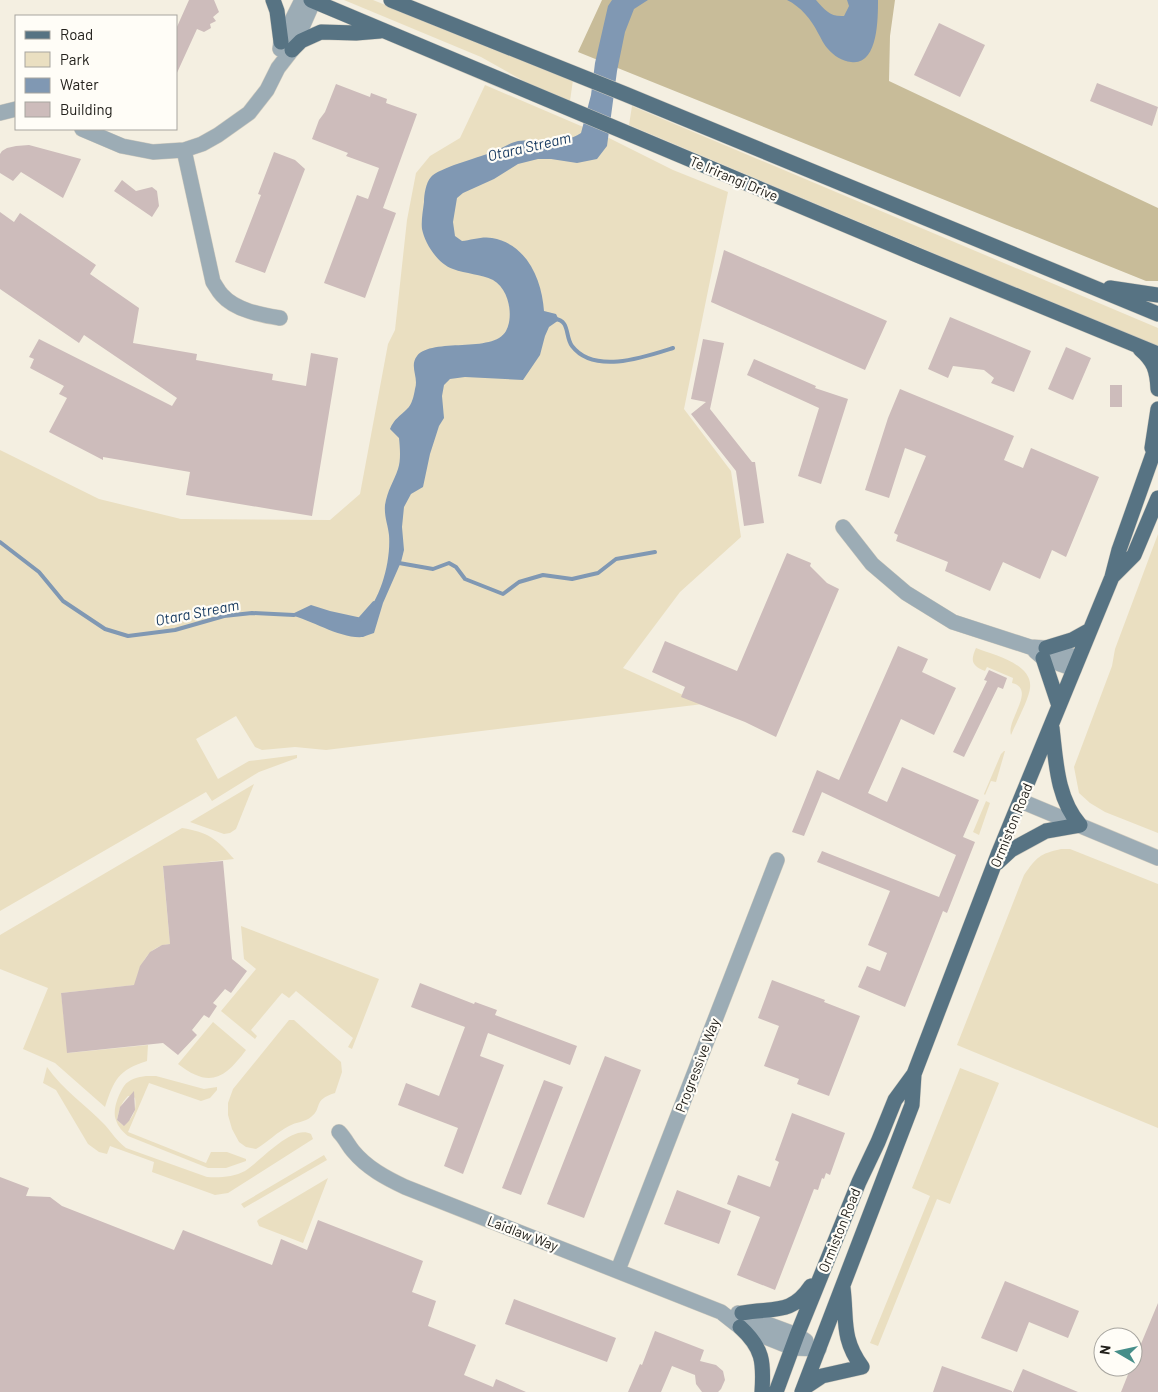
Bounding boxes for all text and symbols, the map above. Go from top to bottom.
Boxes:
legend [15,15,178,130]
text: Road [60,25,93,43]
text: Park [60,50,90,68]
text: Water [60,75,99,93]
text: Building [60,100,113,118]
water label: Otara Stream [486,128,572,164]
street label: Te Irirangi Drive [687,152,781,204]
water label: Otara Stream [154,595,240,629]
street label: Ormiston Road [986,780,1036,870]
street label: Progressive Way [671,1015,723,1114]
street label: Ormiston Road [814,1185,864,1275]
street label: Laidlaw Way [485,1212,561,1255]
north arrow [1093,1327,1143,1377]
text: N [1096,1344,1114,1356]

